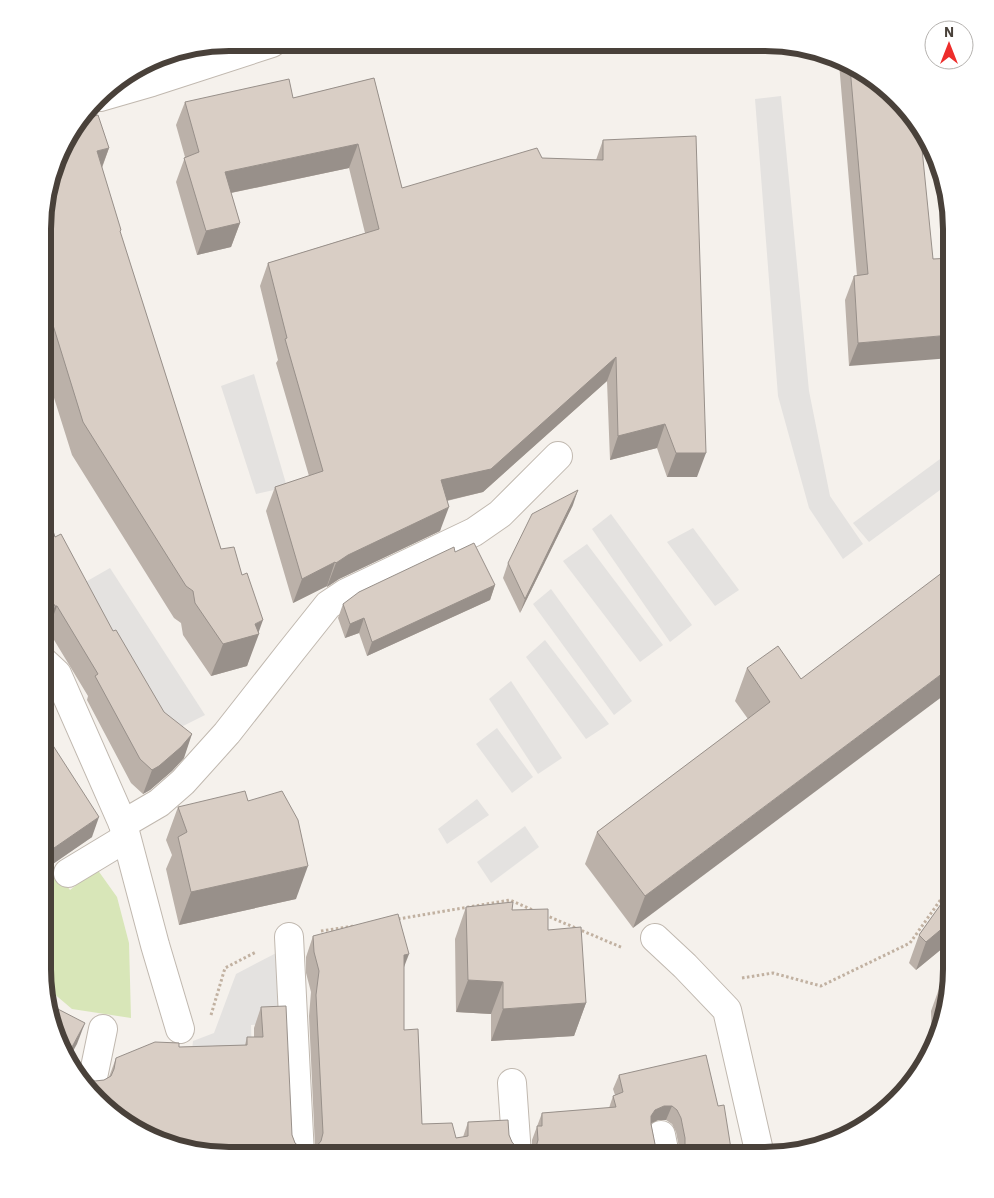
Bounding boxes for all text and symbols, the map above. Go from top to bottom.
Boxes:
north arrow [924,20,974,70]
text: N [944,23,954,41]

